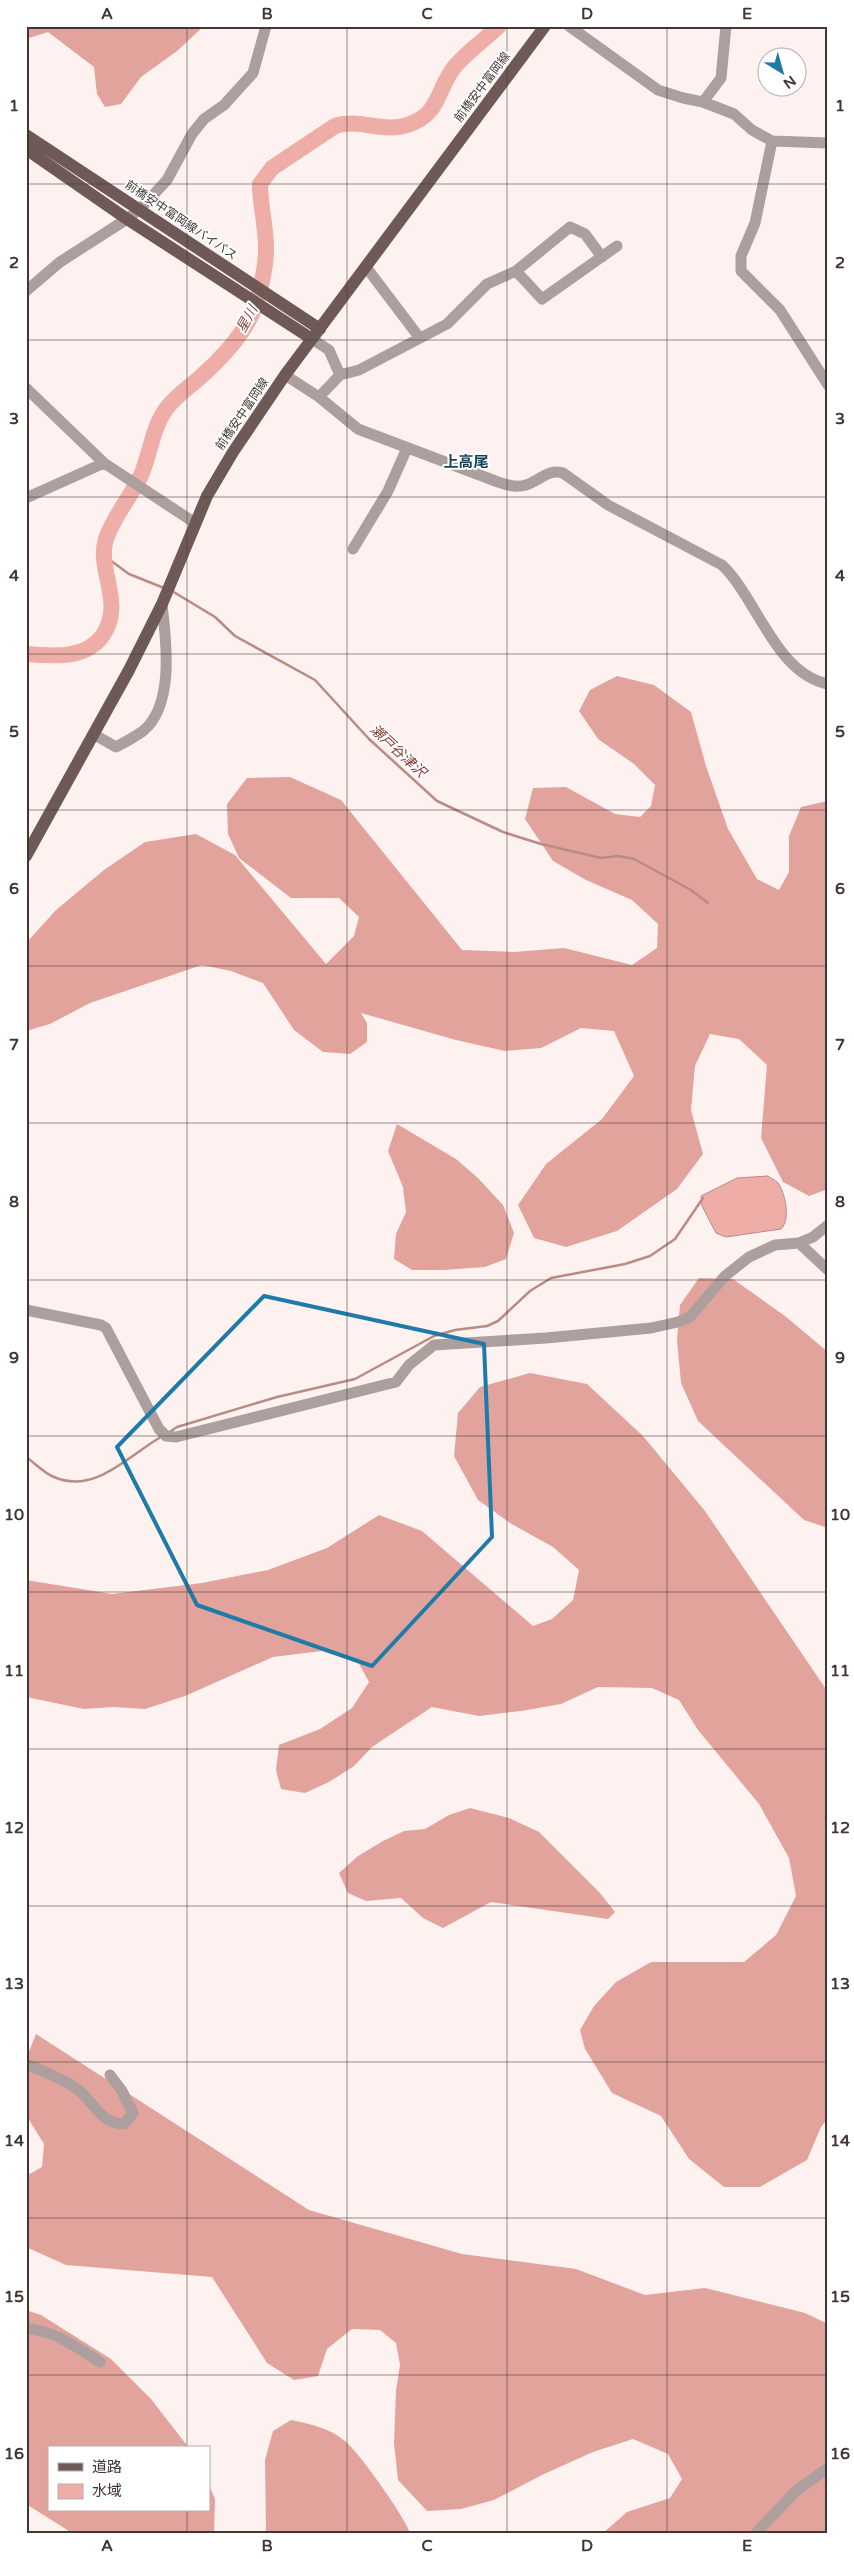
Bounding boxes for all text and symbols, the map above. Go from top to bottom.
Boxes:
text: A [101,4,113,24]
text: B [261,4,273,24]
text: C [421,4,433,24]
text: D [581,4,593,24]
text: E [742,4,752,24]
north arrow [756,48,806,98]
street label: 前橋安中富岡線 [451,49,513,125]
text: N [780,72,799,92]
text: 1 [9,96,19,116]
text: 1 [835,96,845,116]
street label: 前橋安中富岡線バイパス [122,177,240,263]
text: 2 [9,253,19,273]
text: 2 [835,253,845,273]
water label: 星川 [233,301,262,335]
street label: 前橋安中富岡線 [213,375,271,453]
text: 3 [9,409,19,429]
text: 3 [835,409,845,429]
district label: 上高尾 [443,453,489,471]
text: 4 [9,566,19,586]
text: 4 [835,566,845,586]
water label: 瀬戸谷津沢 [367,721,431,782]
text: 5 [9,722,19,742]
text: 5 [835,722,845,742]
text: 6 [9,879,19,899]
text: 6 [835,879,845,899]
text: 7 [9,1035,19,1055]
text: 7 [835,1035,845,1055]
text: 8 [9,1192,19,1212]
text: 8 [835,1192,845,1212]
text: 9 [9,1348,19,1368]
text: 9 [835,1348,845,1368]
text: 10 [4,1505,24,1525]
text: 10 [830,1505,850,1525]
text: 11 [4,1661,24,1681]
text: 11 [830,1661,850,1681]
text: 12 [4,1818,24,1838]
text: 12 [830,1818,850,1838]
text: 13 [4,1974,24,1994]
text: 13 [830,1974,850,1994]
text: 14 [4,2131,24,2151]
text: 14 [830,2131,850,2151]
text: 15 [4,2287,24,2307]
text: 15 [830,2287,850,2307]
text: 16 [4,2444,24,2464]
text: 16 [830,2444,850,2464]
legend [48,2446,210,2512]
text: 道路 [92,2458,122,2476]
text: 水域 [92,2482,122,2500]
text: A [101,2536,113,2556]
text: B [261,2536,273,2556]
text: C [421,2536,433,2556]
text: D [581,2536,593,2556]
text: E [742,2536,752,2556]

